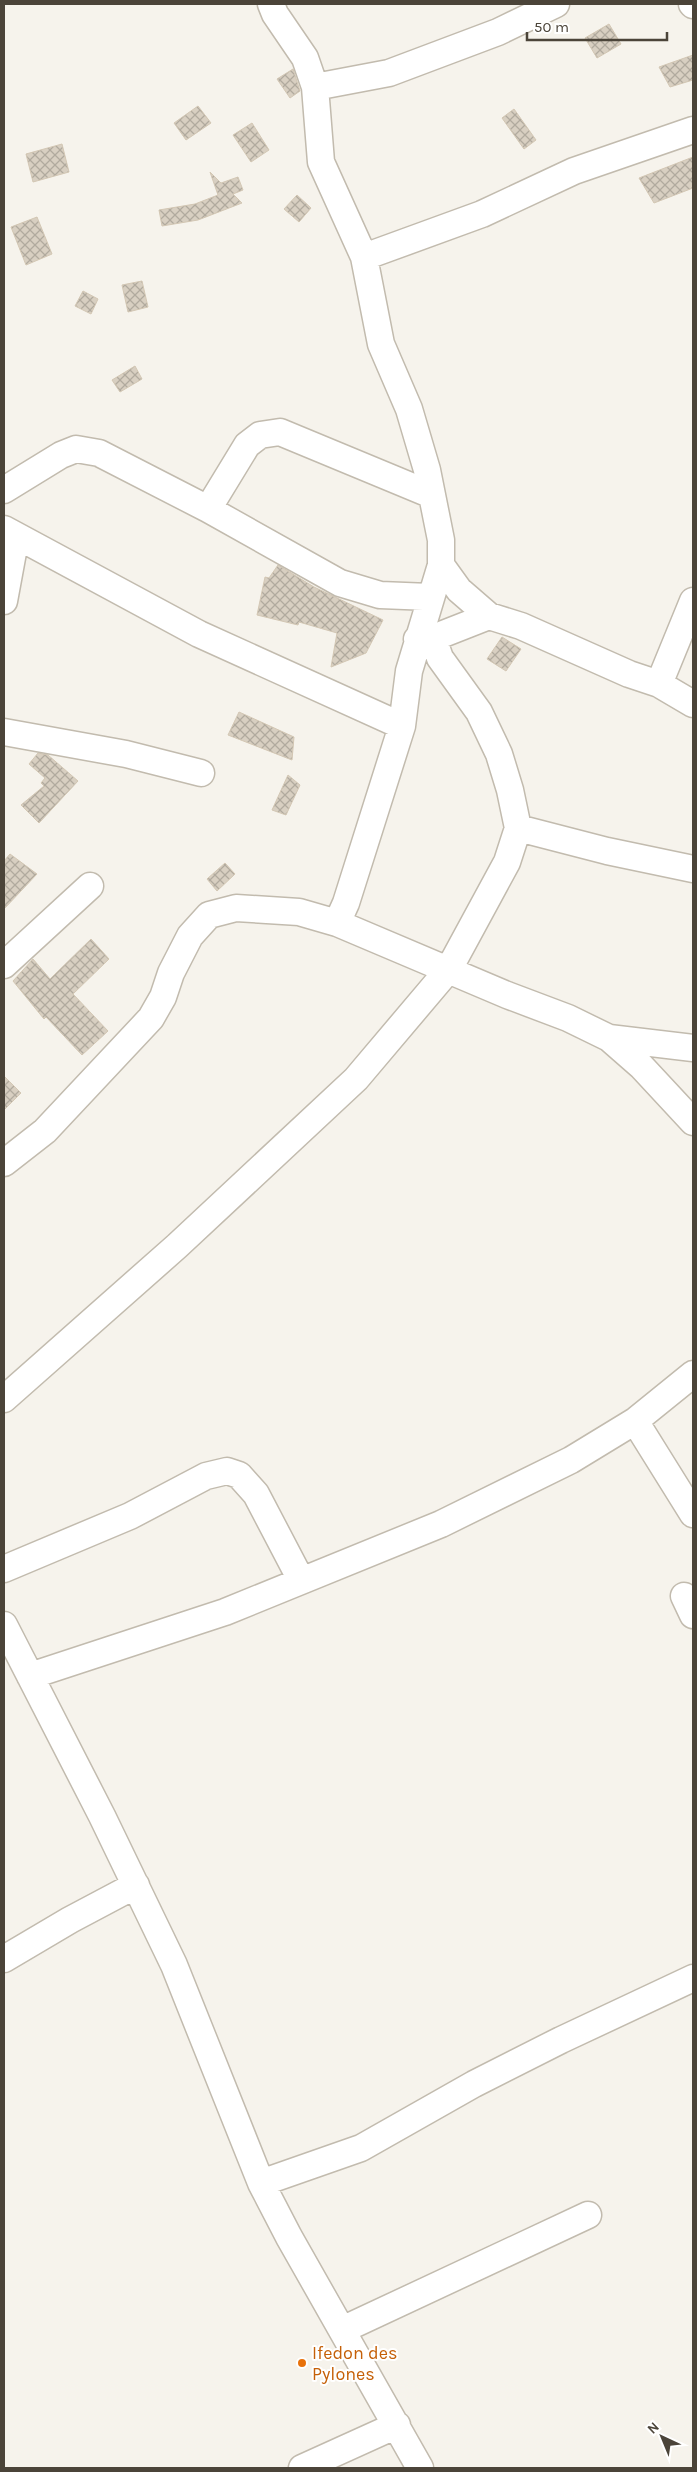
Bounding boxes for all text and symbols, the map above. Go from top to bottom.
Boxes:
scale bar [527,10,667,42]
text: 50 m [534,18,569,36]
place label: Ifedon des Pylones [312,2342,397,2385]
marker: Ifedon des Pylones [296,2357,308,2369]
north arrow [637,2412,687,2462]
text: N [644,2418,663,2438]

